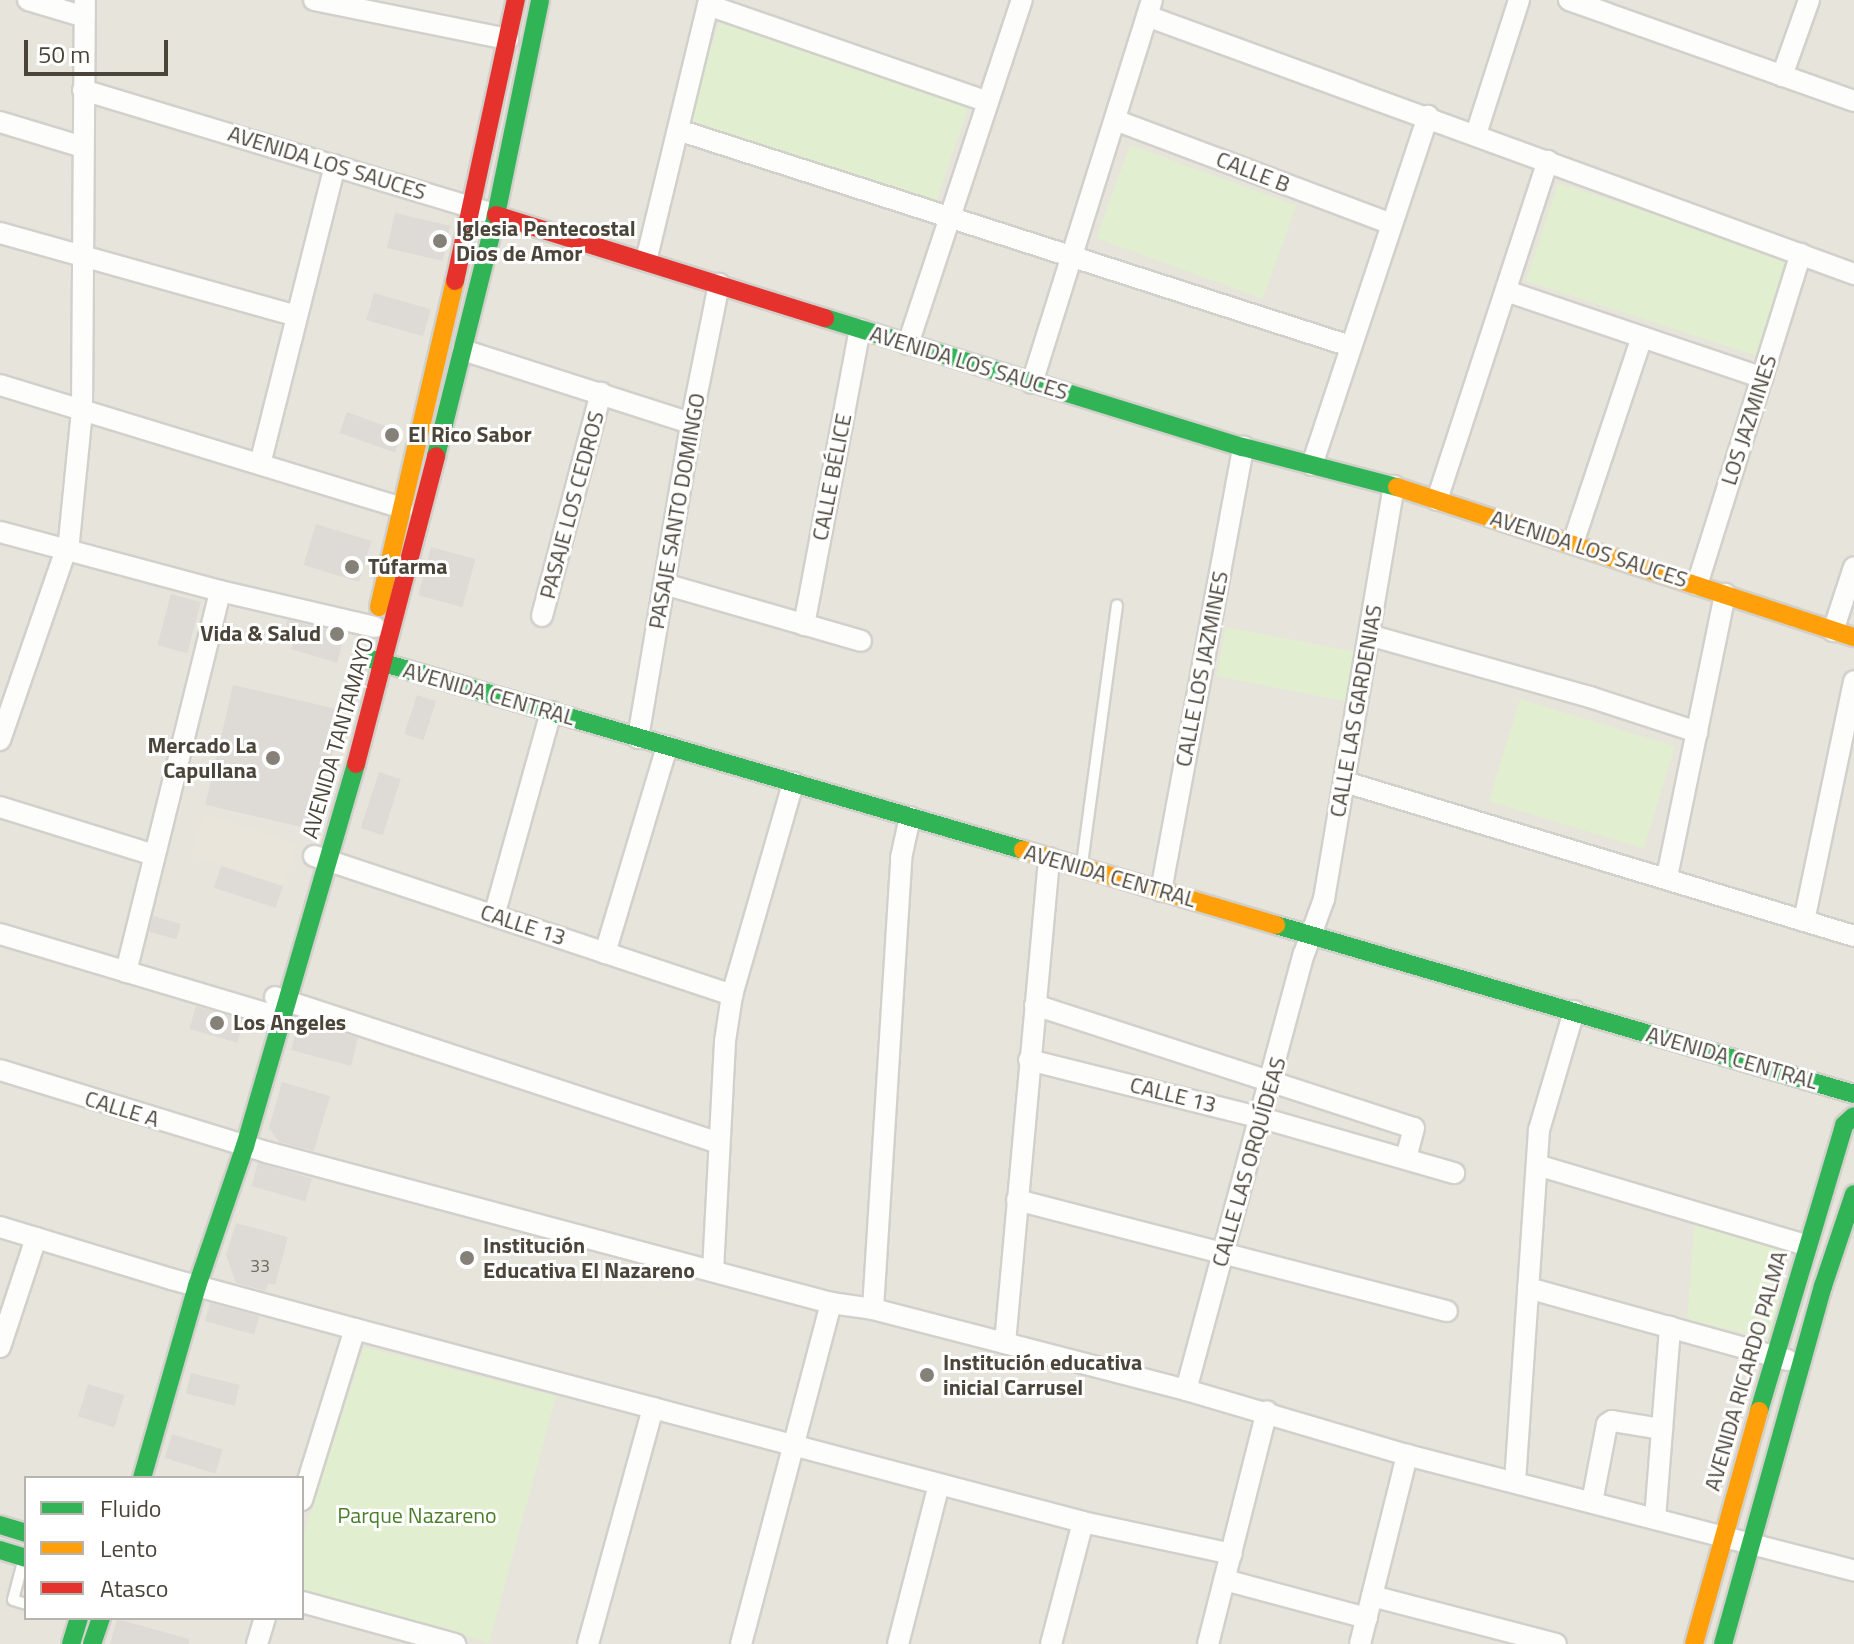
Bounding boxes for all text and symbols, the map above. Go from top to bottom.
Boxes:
scale bar [28,24,172,74]
text: 50 m [38,36,90,72]
street label: AVENIDA LOS SAUCES [225,120,429,206]
street label: CALLE B [1212,146,1294,198]
place label: Iglesia Pentecostal Dios de Amor [456,215,636,266]
marker: Iglesia Pentecostal Dios de Amor [431,232,449,250]
street label: AVENIDA LOS SAUCES [867,320,1071,406]
street label: LOS JAZMINES [1716,352,1782,488]
street label: PASAJE SANTO DOMINGO [643,391,711,631]
street label: PASAJE LOS CEDROS [534,408,610,602]
street label: CALLE BÉLICE [807,411,857,543]
place label: El Rico Sabor [408,422,532,448]
marker: El Rico Sabor [383,426,401,444]
street label: AVENIDA LOS SAUCES [1487,505,1691,593]
place label: Túfarma [368,554,448,580]
marker: Túfarma [343,558,361,576]
street label: CALLE LOS JAZMINES [1170,569,1234,769]
street label: CALLE LAS GARDENIAS [1324,603,1388,819]
place label: Vida & Salud [200,621,321,647]
marker: Vida & Salud [328,625,346,643]
street label: AVENIDA TANTAMAYO [297,634,379,842]
street label: AVENIDA CENTRAL [400,657,578,731]
place label: Mercado La Capullana [148,732,257,784]
marker: Mercado La Capullana [264,749,282,767]
street label: AVENIDA CENTRAL [1021,839,1199,913]
street label: CALLE 13 [477,899,569,951]
place label: Los Angeles [233,1010,346,1036]
marker: Los Angeles [208,1014,226,1032]
street label: AVENIDA CENTRAL [1643,1021,1821,1095]
street label: CALLE LAS ORQUÍDEAS [1206,1054,1292,1270]
street label: CALLE 13 [1127,1072,1219,1118]
street label: CALLE A [82,1085,162,1133]
place label: Institución Educativa El Nazareno [483,1232,695,1284]
street label: AVENIDA RICARDO PALMA [1699,1248,1793,1494]
marker: Institución Educativa El Nazareno [458,1249,476,1267]
house number: 33 [250,1255,270,1277]
place label: Institución educativa inicial Carrusel [943,1349,1142,1400]
marker: Institución educativa inicial Carrusel [918,1366,936,1384]
legend [24,1476,304,1620]
text: Fluido [100,1490,162,1526]
park label: Parque Nazareno [337,1503,497,1529]
text: Lento [100,1530,157,1566]
text: Atasco [100,1570,169,1606]

